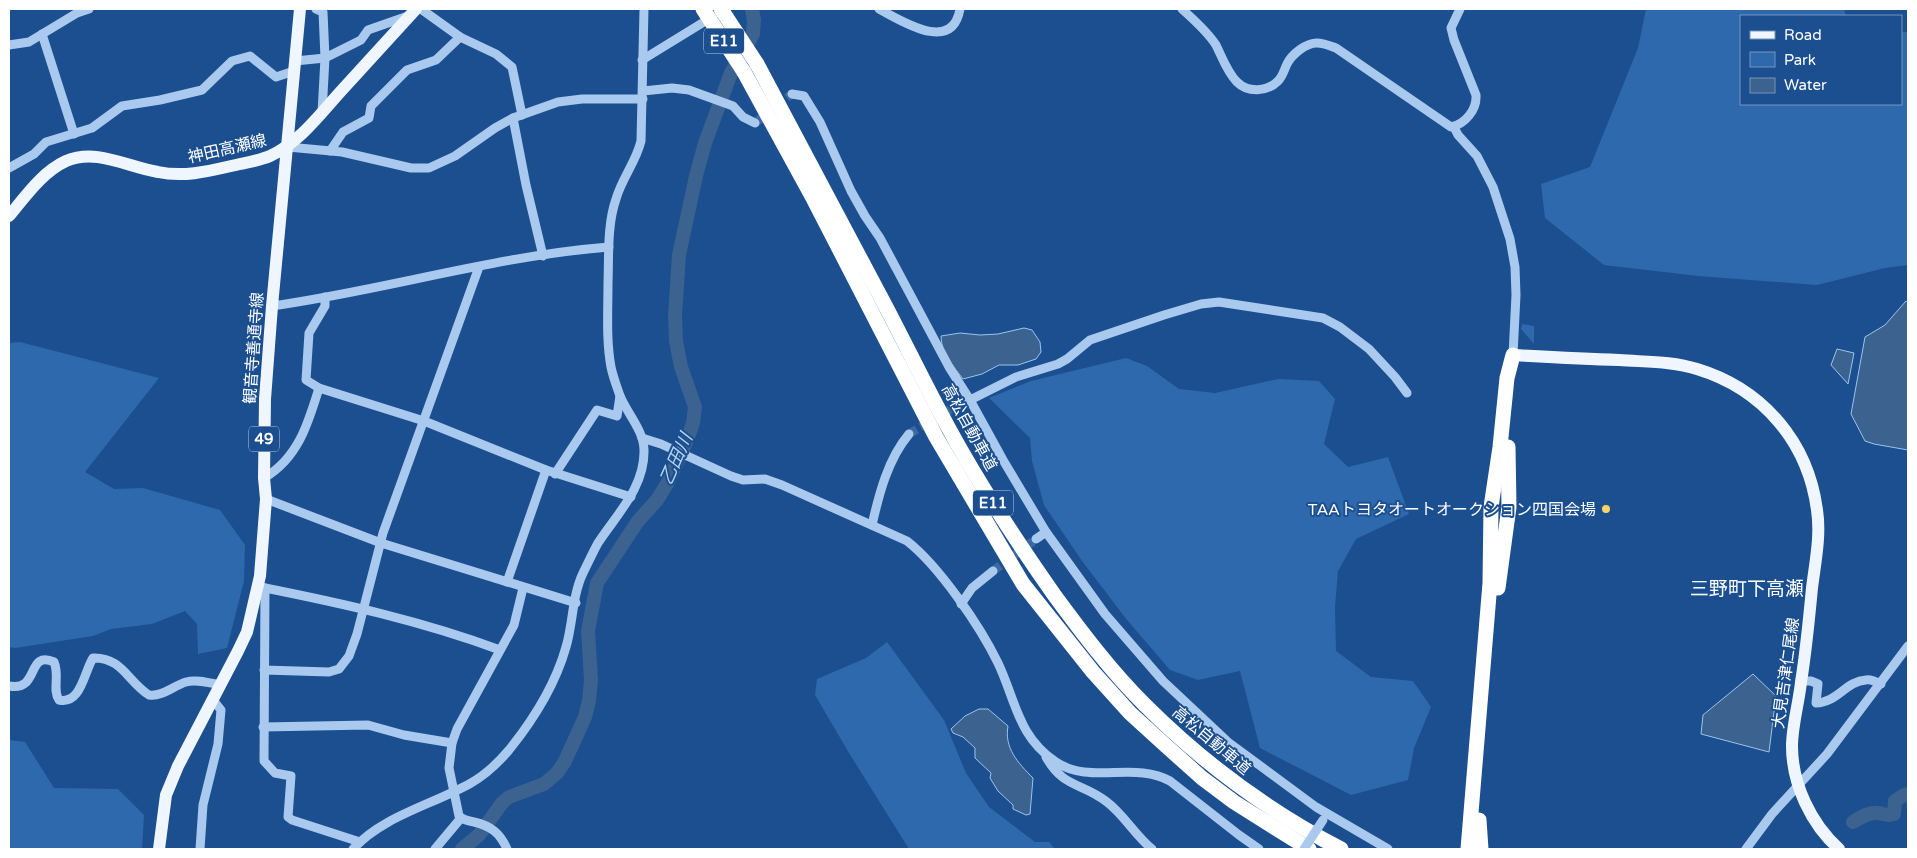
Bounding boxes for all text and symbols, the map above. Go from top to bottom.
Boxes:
legend [1740,15,1902,105]
text: Road [1784,26,1822,44]
road number: E11 [704,28,744,54]
text: Park [1784,51,1816,69]
text: Water [1784,76,1827,94]
street label: 神田高瀬線 [186,130,268,168]
street label: 観音寺善通寺線 [240,292,268,405]
street label: 高松自動車道 [937,381,1001,474]
road number: 49 [249,426,279,452]
water label: 乙田川 [655,428,698,488]
road number: E11 [973,490,1013,516]
place label: TAAトヨタオートオークション四国会場 [1308,500,1596,520]
marker: TAAトヨタオートオークション四国会場 [1600,503,1612,515]
district label: 三野町下高瀬 [1690,578,1804,600]
street label: 大見吉津仁尾線 [1768,616,1804,730]
street label: 高松自動車道 [1168,702,1255,779]

